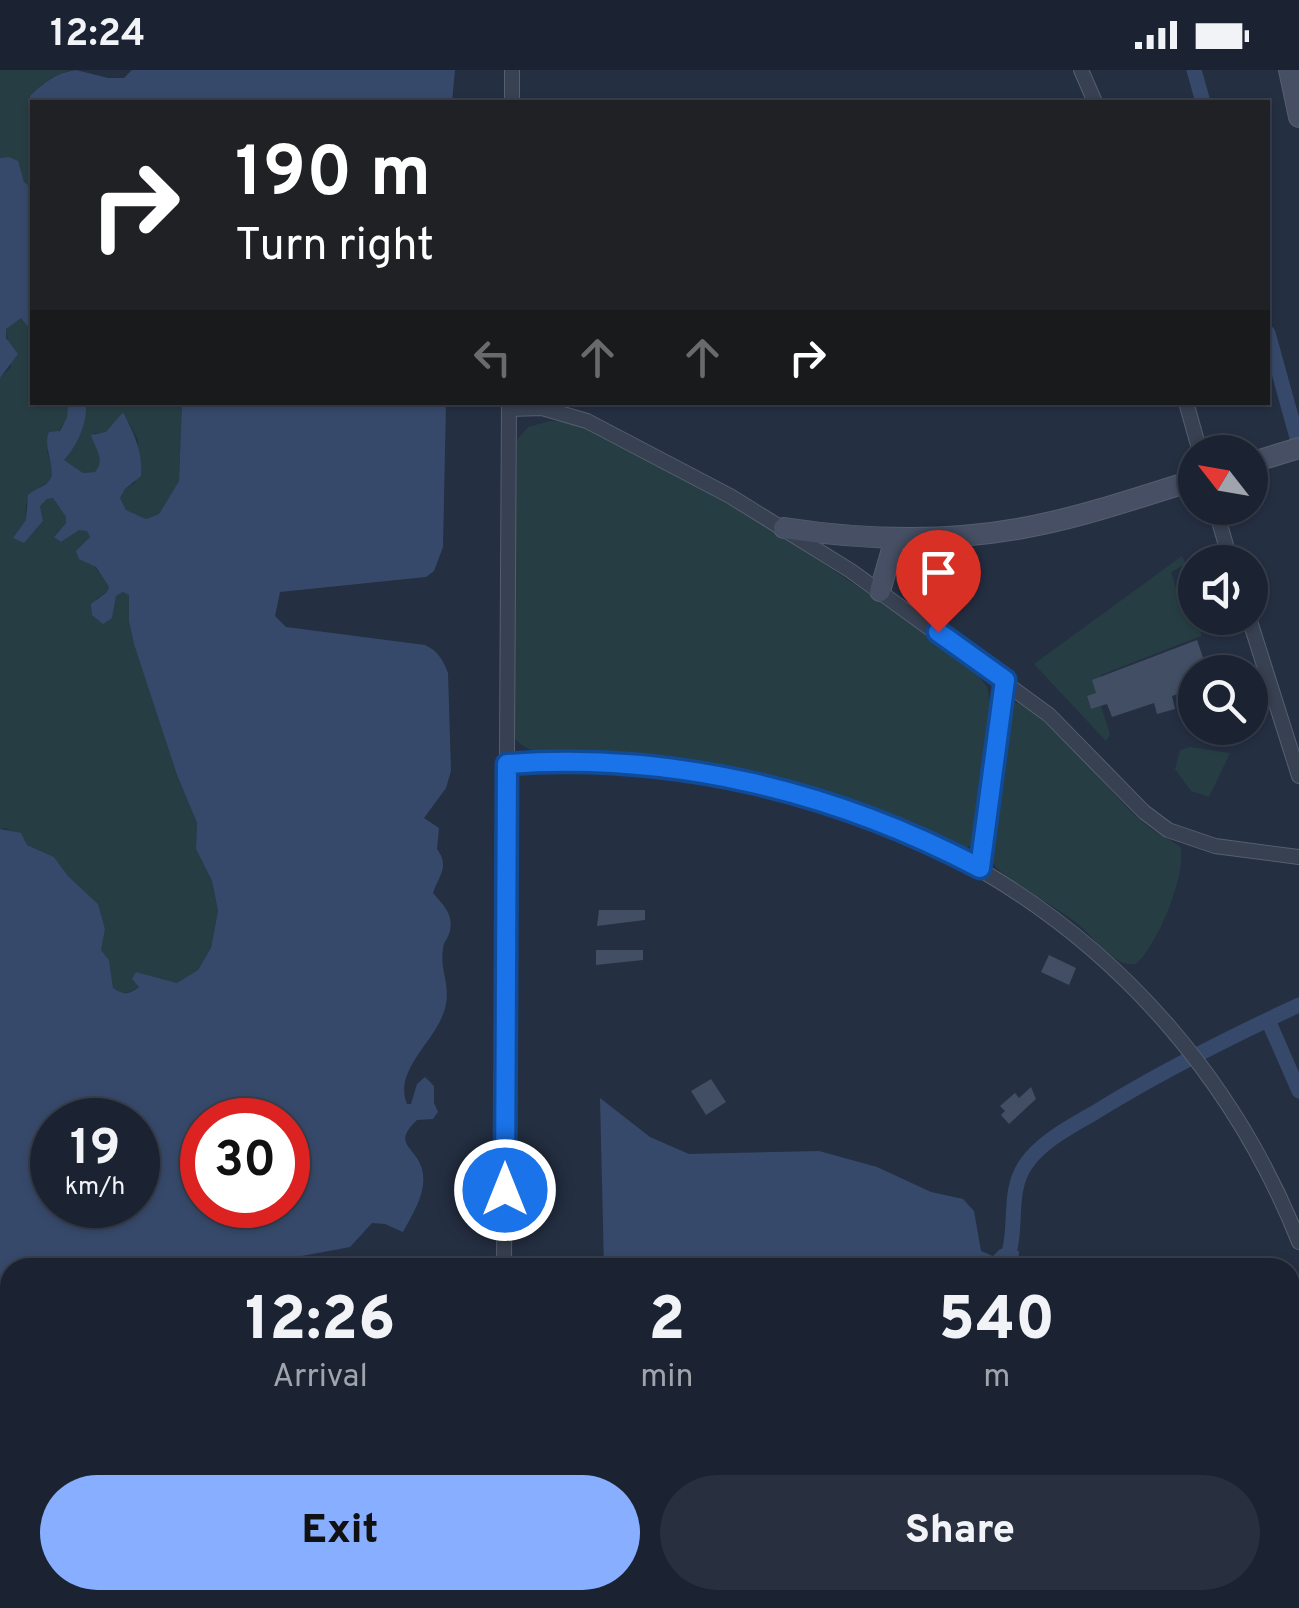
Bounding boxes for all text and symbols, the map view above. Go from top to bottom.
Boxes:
text: 12:24 [50,11,145,60]
text: 190 m [235,132,431,221]
icon: right [70,140,200,270]
text: Turn right [235,219,434,276]
icon: left [465,330,520,385]
icon: ahead [570,330,625,385]
icon: ahead [675,330,730,385]
icon: right [780,330,835,385]
north arrow [1178,435,1268,525]
map controls [1178,435,1268,745]
pin [896,530,981,633]
icon: arrive [911,545,966,600]
button: sound [1178,545,1268,635]
button: search [1178,655,1268,745]
speed limit sign: 30 [180,1098,310,1228]
text: 19 [70,1119,120,1182]
position arrow [453,1138,557,1242]
text: km/h [65,1172,125,1204]
text: 12:26 [245,1285,395,1361]
text: 2 [648,1285,685,1361]
text: 540 [938,1285,1055,1361]
text: Arrival [272,1358,368,1398]
text: min [640,1358,693,1398]
text: m [983,1358,1010,1398]
button: Exit [40,1475,640,1590]
button: Share [660,1475,1260,1590]

